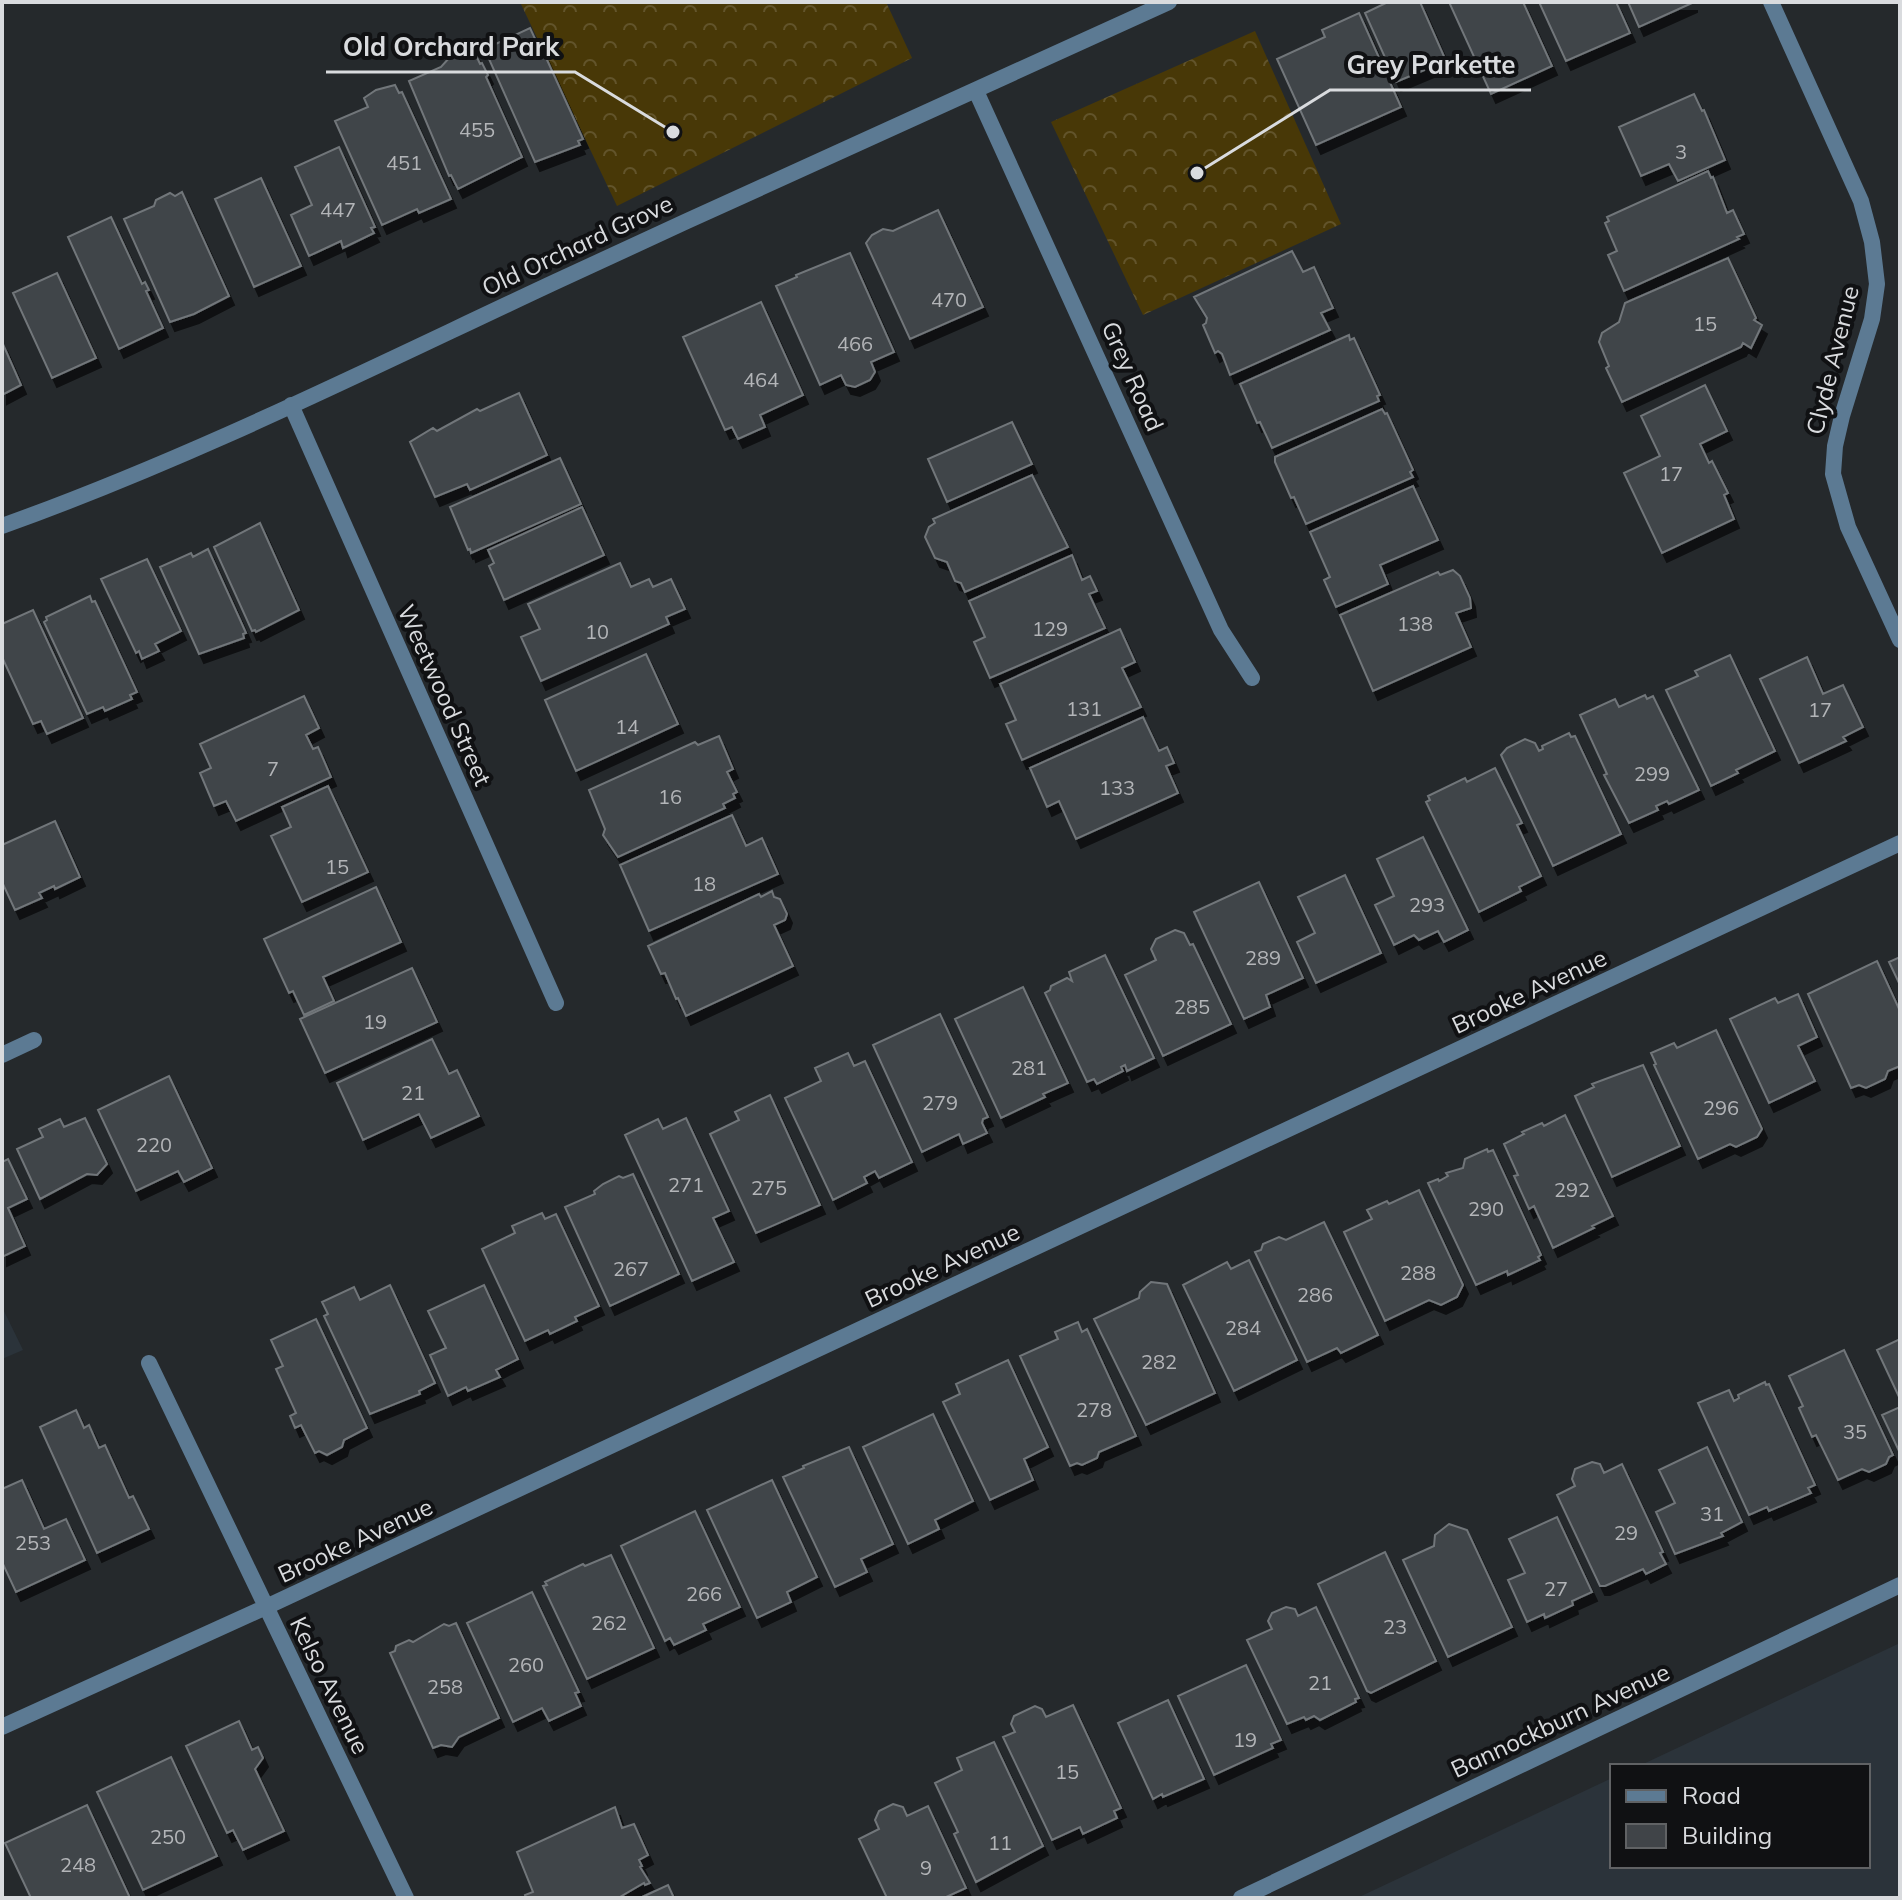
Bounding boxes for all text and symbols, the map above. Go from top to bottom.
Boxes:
callout: Old Orchard Park [326,22,575,72]
text: Old Orchard Park [343,30,560,63]
callout: Grey Parkette [1330,40,1531,90]
text: Grey Parkette [1347,48,1515,81]
house number: 455 [459,117,495,142]
house number: 3 [1675,139,1687,164]
house number: 451 [386,150,422,175]
street label: Old Orchard Grove [477,188,677,302]
house number: 447 [320,197,356,222]
street label: Clyde Avenue [1799,283,1865,437]
house number: 470 [931,287,967,312]
house number: 15 [1693,311,1717,336]
street label: Grey Road [1096,317,1170,435]
house number: 466 [837,331,873,356]
house number: 464 [743,367,779,392]
house number: 17 [1659,461,1683,486]
street label: Weetwood Street [392,600,498,790]
house number: 138 [1397,611,1433,636]
house number: 129 [1032,616,1068,641]
house number: 10 [585,619,609,644]
house number: 131 [1066,696,1102,721]
house number: 17 [1808,697,1832,722]
house number: 14 [615,714,639,739]
house number: 7 [267,756,279,781]
house number: 299 [1634,761,1670,786]
house number: 133 [1099,775,1135,800]
house number: 16 [658,784,682,809]
house number: 15 [325,854,349,879]
house number: 18 [692,871,716,896]
house number: 293 [1409,892,1445,917]
street label: Brooke Avenue [1447,942,1611,1040]
house number: 289 [1245,945,1281,970]
house number: 285 [1174,994,1210,1019]
house number: 19 [363,1009,387,1034]
house number: 281 [1011,1055,1047,1080]
house number: 21 [401,1080,425,1105]
house number: 279 [922,1090,958,1115]
house number: 296 [1703,1095,1739,1120]
house number: 220 [136,1132,172,1157]
house number: 271 [668,1172,704,1197]
house number: 275 [751,1175,787,1200]
house number: 292 [1554,1177,1590,1202]
house number: 290 [1468,1196,1504,1221]
street label: Brooke Avenue [860,1216,1024,1314]
house number: 267 [613,1256,649,1281]
house number: 288 [1400,1260,1436,1285]
house number: 286 [1297,1282,1333,1307]
house number: 284 [1225,1315,1261,1340]
house number: 282 [1141,1349,1177,1374]
house number: 278 [1076,1397,1112,1422]
house number: 35 [1843,1419,1867,1444]
street label: Brooke Avenue [273,1491,437,1589]
house number: 31 [1700,1501,1724,1526]
house number: 29 [1614,1520,1638,1545]
house number: 253 [15,1530,51,1555]
house number: 27 [1544,1576,1568,1601]
house number: 266 [686,1581,722,1606]
house number: 262 [591,1610,627,1635]
street label: Kelso Avenue [284,1611,376,1759]
house number: 23 [1383,1614,1407,1639]
house number: 260 [508,1652,544,1677]
street label: Bannockburn Avenue [1446,1656,1674,1784]
house number: 21 [1308,1670,1332,1695]
house number: 258 [427,1674,463,1699]
house number: 19 [1233,1727,1257,1752]
house number: 15 [1055,1759,1079,1784]
legend [1610,1764,1870,1868]
text: Road [1682,1780,1741,1810]
text: Building [1682,1820,1772,1850]
house number: 250 [150,1824,186,1849]
house number: 11 [988,1830,1012,1855]
house number: 248 [60,1852,96,1877]
house number: 9 [920,1855,932,1880]

